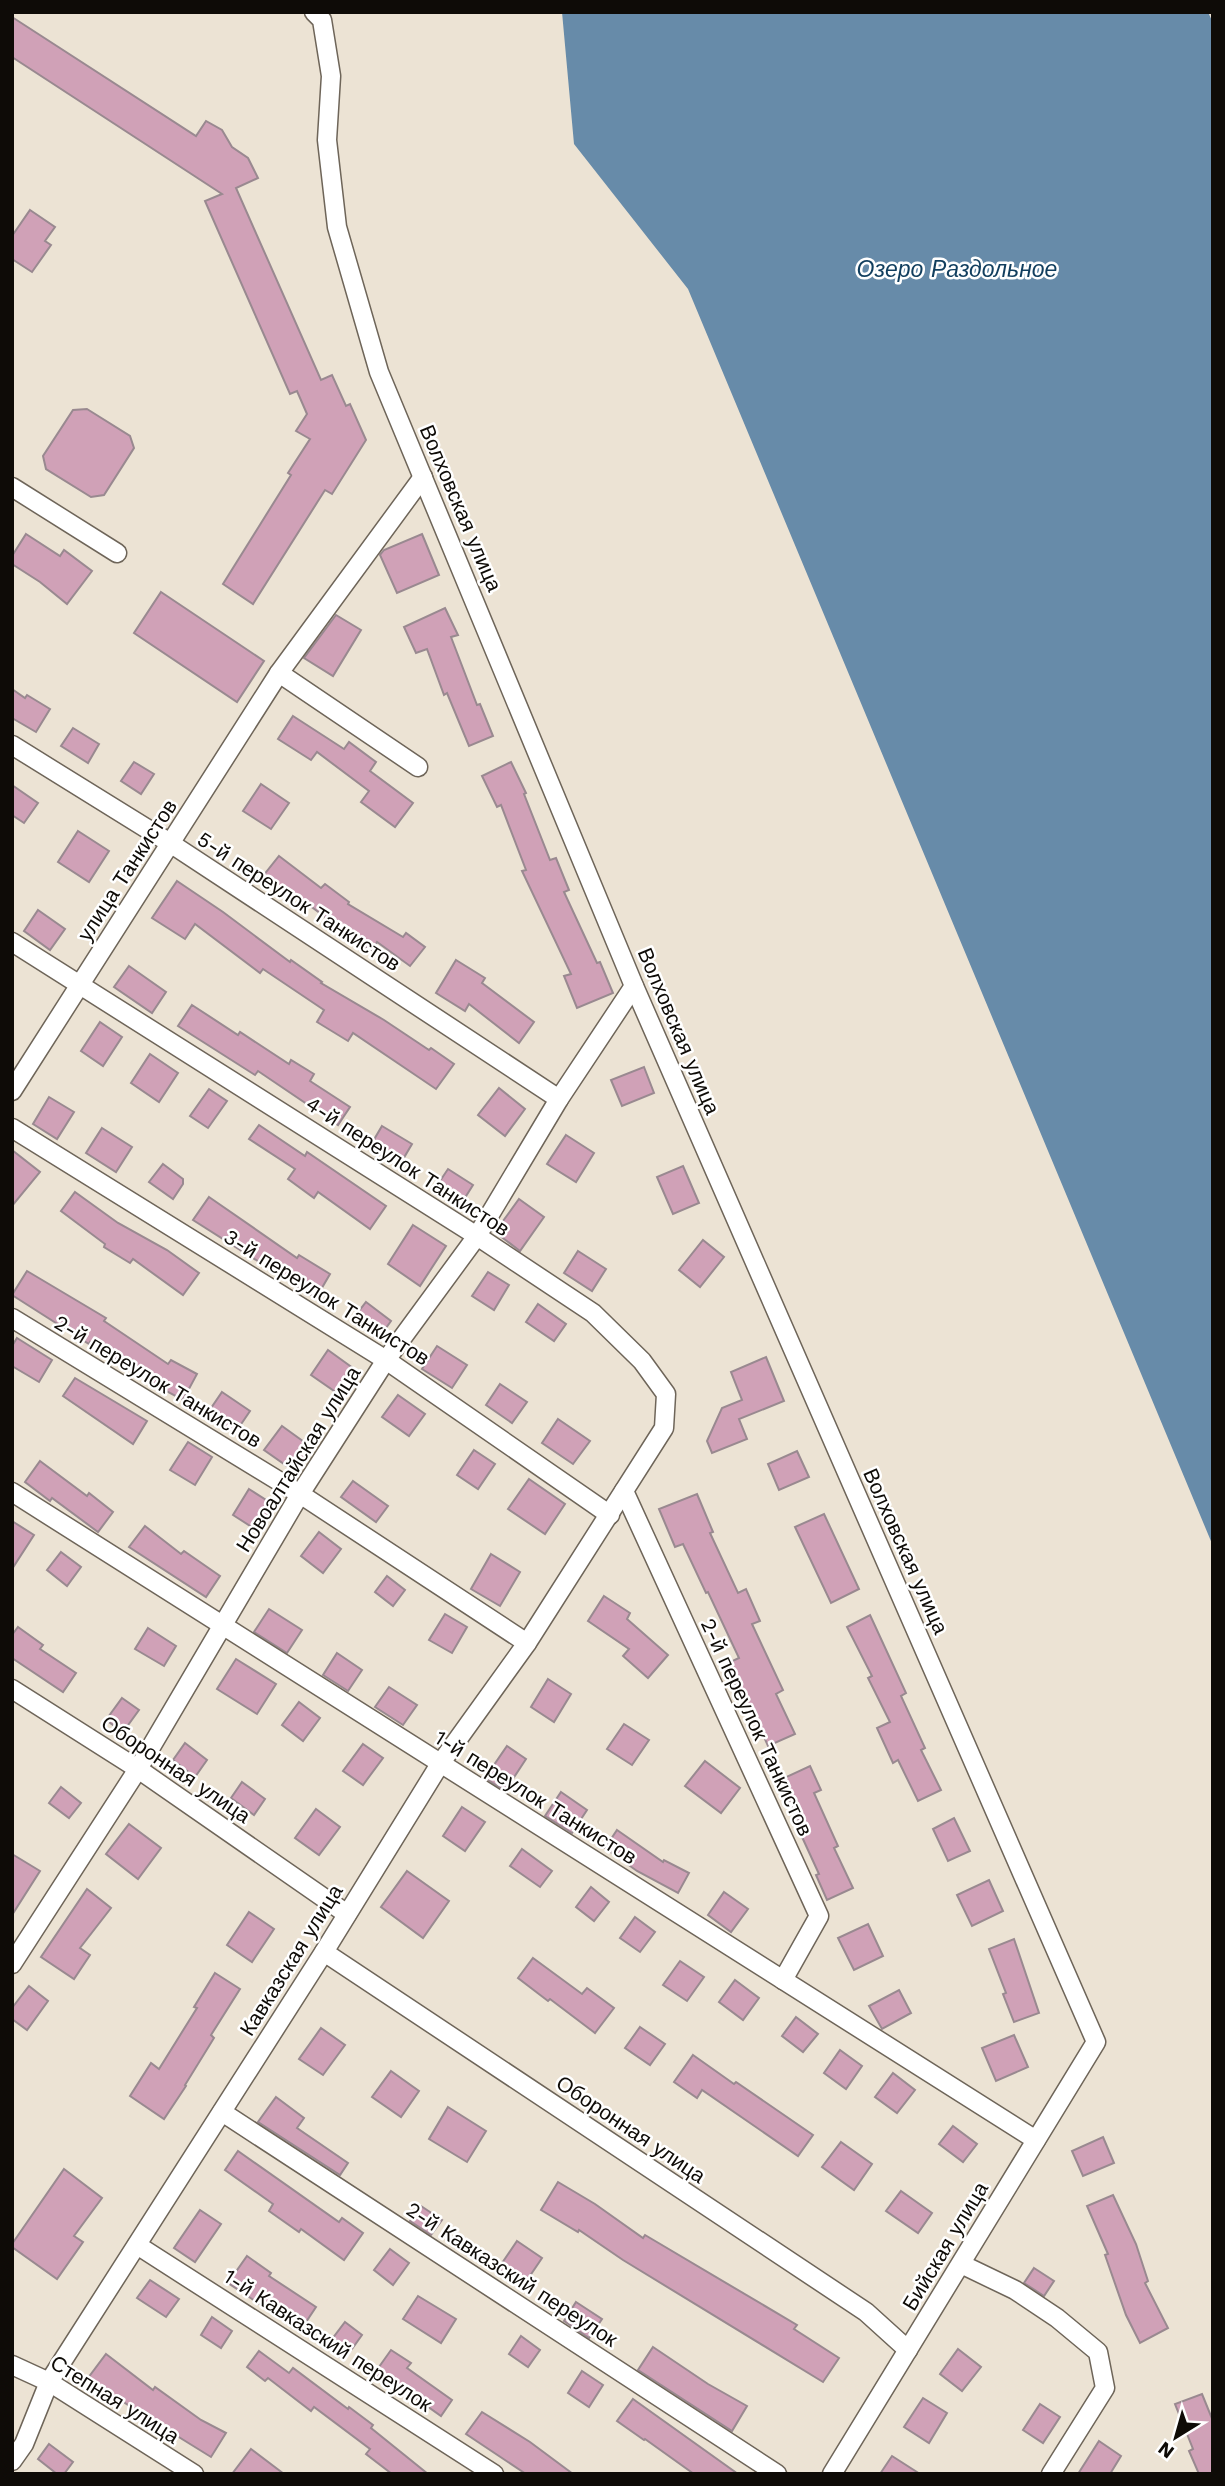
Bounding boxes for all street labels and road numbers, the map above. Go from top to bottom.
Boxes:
street label: Волховская улица [415,421,507,595]
street label: улица Танкистов [72,795,182,945]
street label: 5-й переулок Танкистов [193,826,405,976]
street label: Волховская улица [633,944,725,1118]
street label: 4-й переулок Танкистов [301,1091,515,1241]
street label: 3-й переулок Танкистов [220,1224,434,1370]
street label: 2-й переулок Танкистов [50,1309,266,1453]
street label: Новоалтайская улица [231,1361,366,1556]
street label: Волховская улица [858,1464,954,1638]
street label: 2-й переулок Танкистов [696,1614,818,1840]
street label: Оборонная улица [97,1710,256,1828]
street label: 1-й переулок Танкистов [430,1725,642,1869]
street label: Кавказская улица [234,1879,348,2040]
street label: Оборонная улица [552,2070,711,2188]
street label: Бийская улица [897,2177,993,2315]
street label: 2-й Кавказский переулок [402,2196,623,2352]
street label: 1-й Кавказский переулок [219,2263,437,2417]
street label: Степная улица [46,2349,184,2449]

